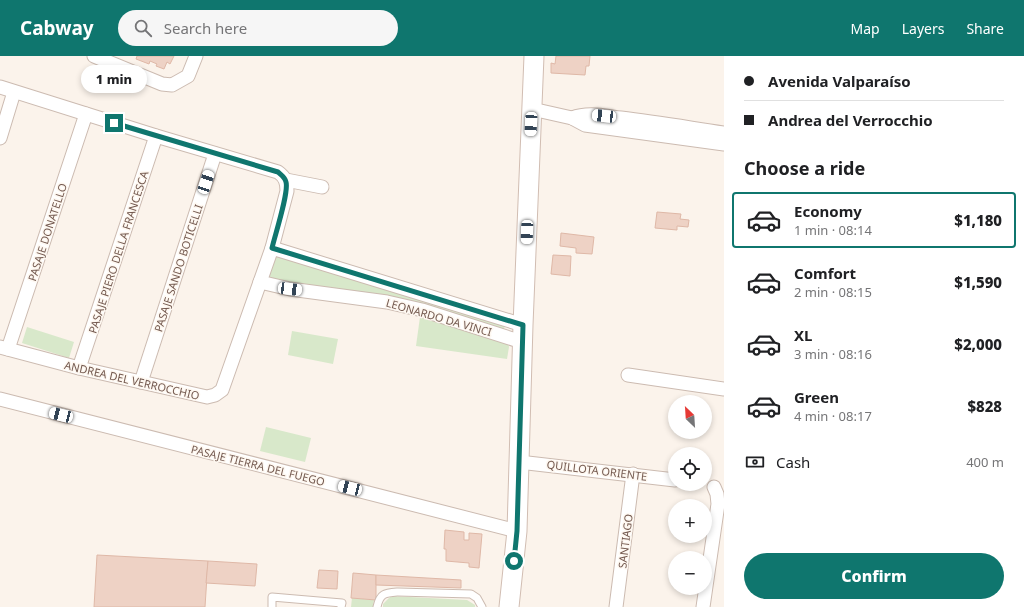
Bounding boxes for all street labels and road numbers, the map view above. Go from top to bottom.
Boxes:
street label: PASAJE PIERO DELLA FRANCESCA [85,168,152,335]
street label: PASAJE DONATELLO [24,181,70,283]
street label: PASAJE SANDO BOTICELLI [150,202,206,334]
street label: LEONARDO DA VINCI [384,295,494,339]
street label: ANDREA DEL VERROCCHIO [63,357,201,403]
street label: PASAJE TIERRA DEL FUEGO [189,441,327,489]
street label: QUILLOTA ORIENTE [546,456,648,484]
street label: SANTIAGO [614,513,636,569]

